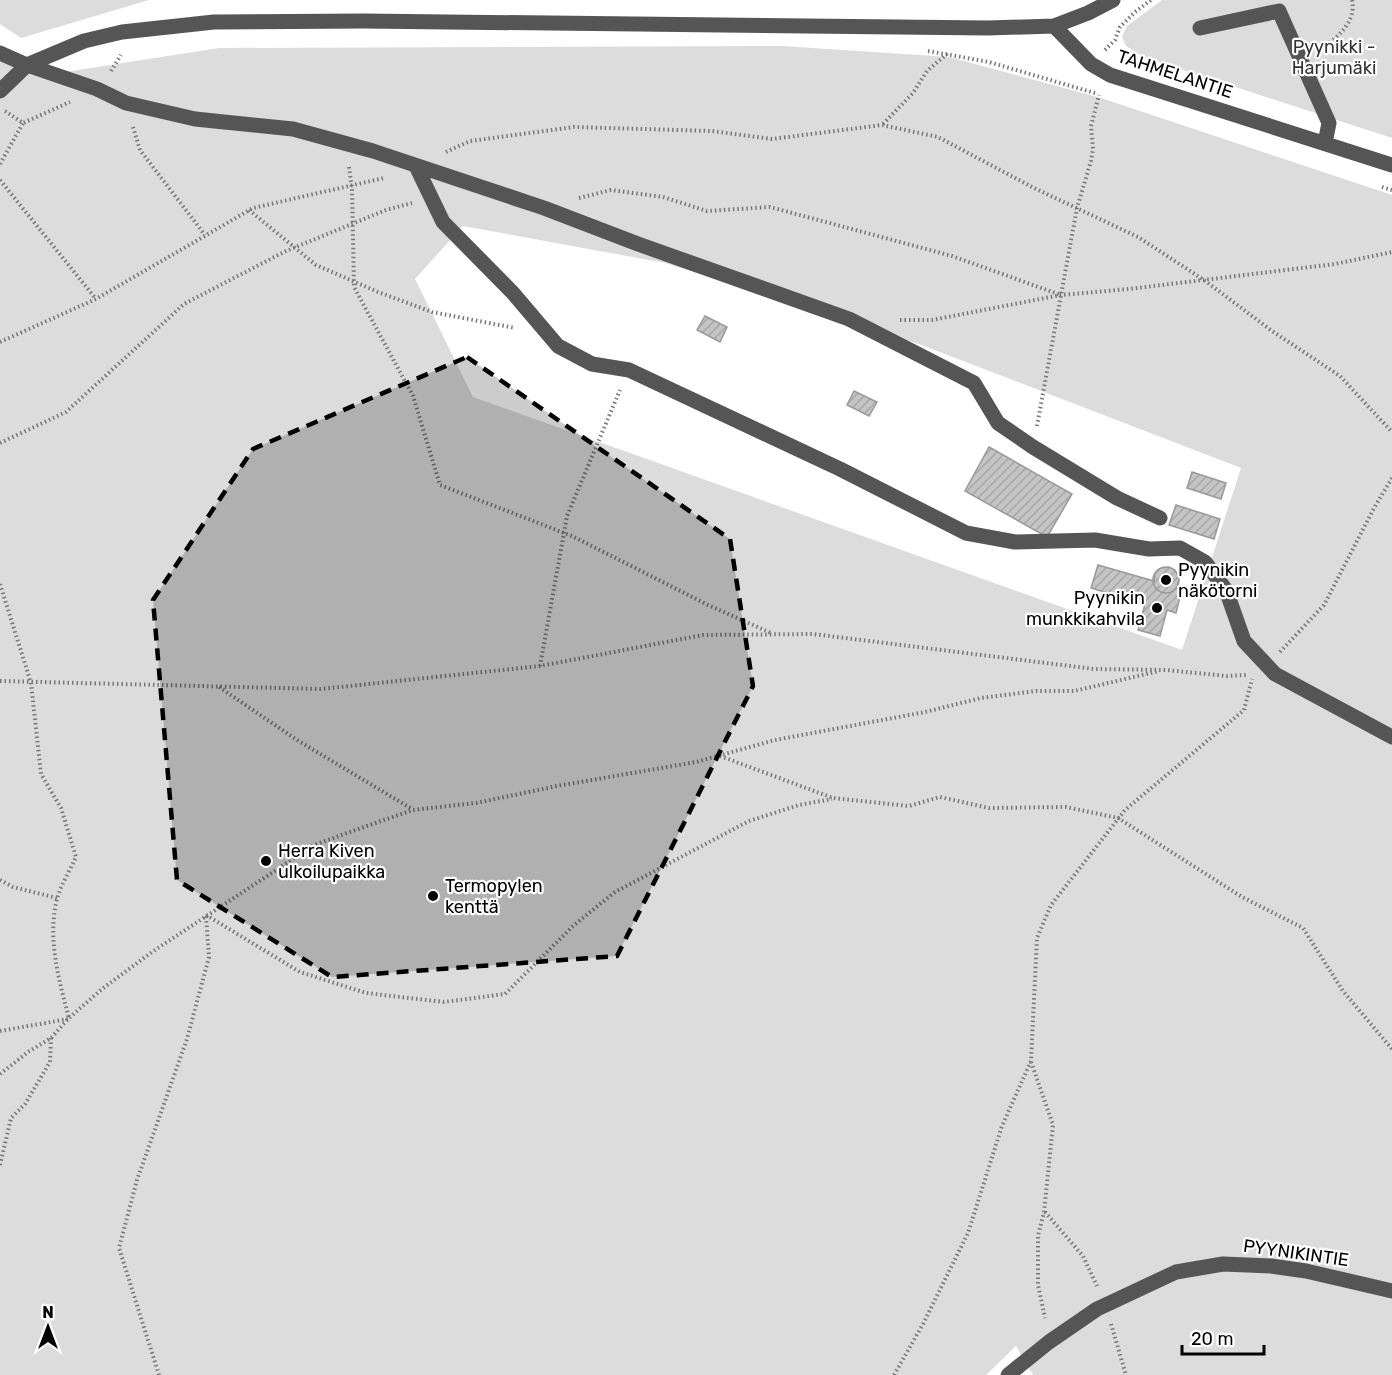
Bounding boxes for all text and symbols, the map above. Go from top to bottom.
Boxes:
park label: Pyynikki - Harjumäki [1292,36,1376,79]
street label: TAHMELANTIE [1114,45,1236,103]
place label: Pyynikin näkötorni [1178,559,1257,602]
marker: Pyynikin näkötorni [1159,573,1173,587]
place label: Pyynikin munkkikahvila [1026,587,1145,630]
marker: Pyynikin munkkikahvila [1150,601,1164,615]
place label: Herra Kiven ulkoilupaikka [278,840,385,883]
marker: Herra Kiven ulkoilupaikka [259,854,273,868]
place label: Termopylen kenttä [445,875,543,918]
marker: Termopylen kenttä [426,889,440,903]
street label: PYYNIKINTIE [1242,1235,1350,1271]
north arrow [18,1297,78,1357]
text: N [42,1303,54,1322]
scale bar [1182,1318,1264,1356]
text: 20 m [1191,1328,1233,1350]

